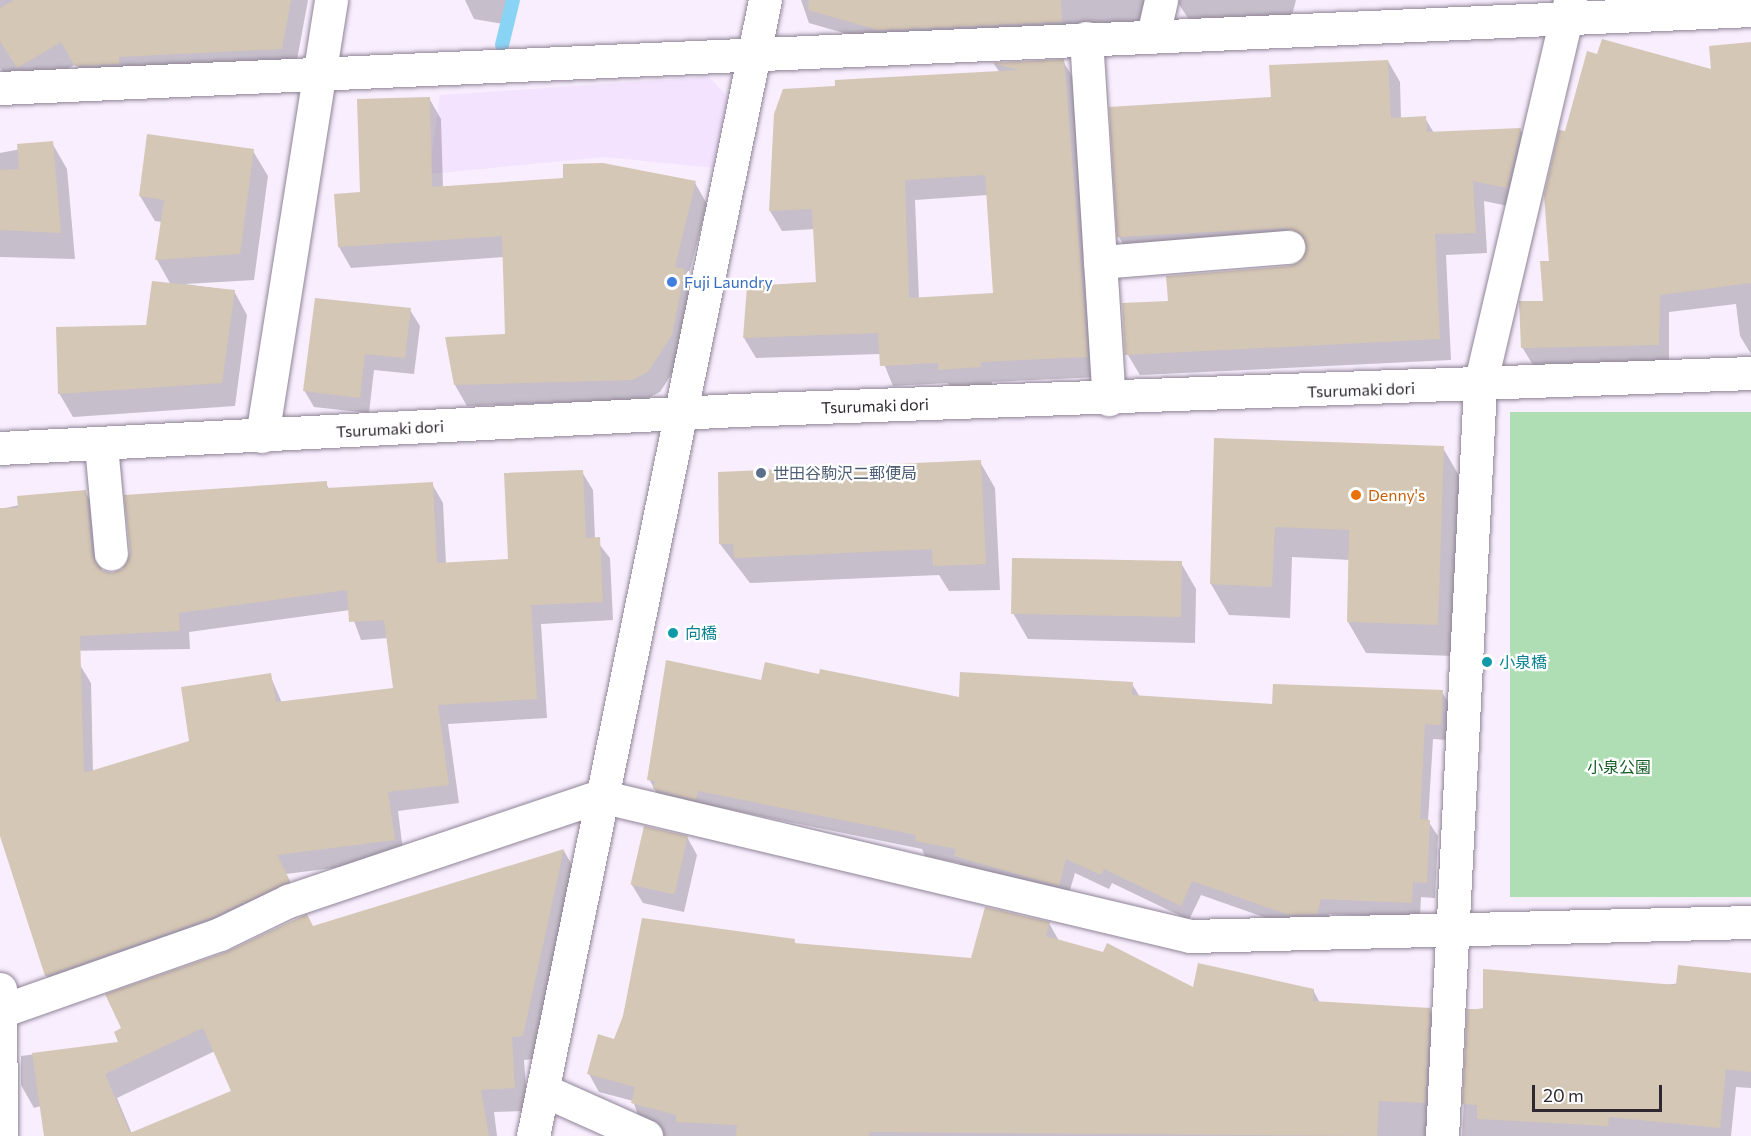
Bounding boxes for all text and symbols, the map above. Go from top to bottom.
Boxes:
place label: Fuji Laundry [684,272,773,292]
marker: Fuji Laundry [665,275,679,289]
street label: Tsurumaki dori [1307,379,1415,401]
street label: Tsurumaki dori [821,395,929,417]
street label: Tsurumaki dori [336,417,444,441]
place label: 世田谷駒沢二郵便局 [773,463,917,483]
marker: 世田谷駒沢二郵便局 [754,466,768,480]
place label: Denny's [1368,485,1425,505]
marker: Denny's [1349,488,1363,502]
place label: 向橋 [685,623,717,643]
marker: 向橋 [666,626,680,640]
place label: 小泉橋 [1499,652,1547,672]
marker: 小泉橋 [1480,655,1494,669]
park label: 小泉公園 [1587,757,1651,777]
scale bar [1535,1073,1666,1111]
text: 20 m [1543,1084,1584,1106]

